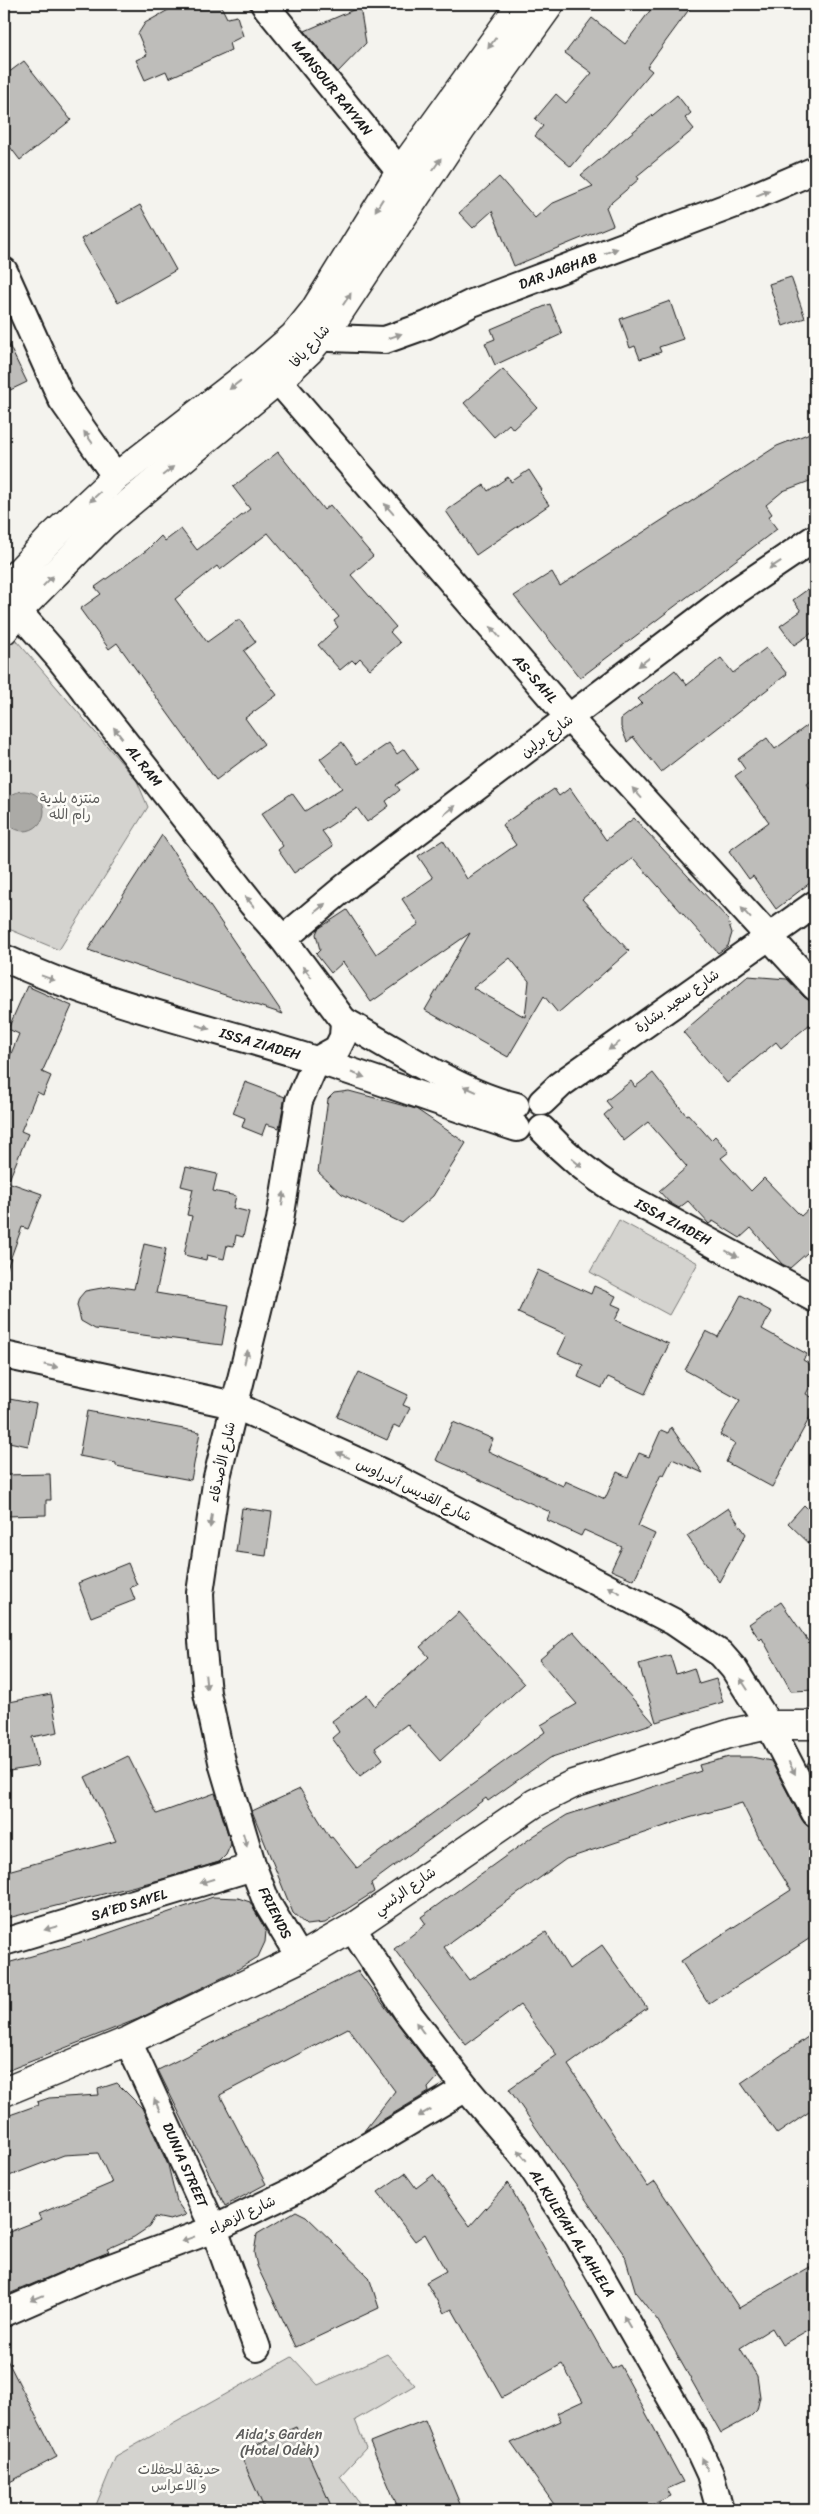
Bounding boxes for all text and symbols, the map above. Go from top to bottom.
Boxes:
street label: MANSOUR RAYYAN [285,34,379,142]
one-way arrow [487,36,497,50]
one-way arrow [433,157,442,171]
one-way arrow [756,188,770,196]
one-way arrow [375,199,384,212]
street label: DAR JAGHAB [515,245,601,297]
one-way arrow [604,247,619,255]
one-way arrow [343,293,352,306]
street label: شارع يافا [283,319,337,373]
one-way arrow [388,332,403,340]
one-way arrow [229,379,242,390]
one-way arrow [83,430,93,444]
one-way arrow [161,466,174,477]
one-way arrow [89,491,101,503]
one-way arrow [383,502,394,515]
one-way arrow [768,560,782,570]
one-way arrow [42,575,54,587]
one-way arrow [489,625,500,638]
street label: AS-SAHL [506,648,564,710]
one-way arrow [638,656,651,667]
street label: شارع برلين [515,708,579,764]
one-way arrow [112,727,123,740]
street label: AL RAM [119,739,169,793]
park label: منتزه بلدية رام الله [40,786,100,827]
one-way arrow [631,787,643,799]
one-way arrow [443,804,456,815]
one-way arrow [245,896,256,909]
one-way arrow [314,902,327,913]
one-way arrow [740,908,752,920]
street label: شارع سعيد بشارة [629,962,725,1040]
one-way arrow [301,966,312,979]
one-way arrow [41,974,56,982]
street label: ISSA ZIADEH [215,1020,304,1068]
one-way arrow [196,1023,211,1031]
one-way arrow [608,1041,621,1052]
one-way arrow [351,1072,366,1079]
one-way arrow [463,1085,477,1093]
one-way arrow [570,1158,583,1169]
one-way arrow [279,1191,287,1207]
street label: ISSA ZIADEH [629,1191,716,1253]
one-way arrow [725,1250,739,1258]
one-way arrow [242,1350,250,1365]
one-way arrow [44,1362,60,1370]
street label: شارع الأصدقاء [201,1419,243,1505]
one-way arrow [336,1451,350,1459]
street label: شارع القديس أندراوس [352,1451,476,1529]
one-way arrow [206,1513,214,1529]
one-way arrow [606,1586,621,1594]
one-way arrow [202,1675,210,1691]
one-way arrow [739,1677,748,1690]
one-way arrow [788,1761,796,1776]
one-way arrow [242,1833,250,1848]
street label: شارع الرئسي [368,1860,442,1922]
one-way arrow [199,1878,214,1886]
street label: SA’ED SAYEL [88,1881,171,1928]
street label: FRIENDS [251,1882,299,1944]
one-way arrow [44,1925,59,1933]
one-way arrow [415,2021,425,2035]
one-way arrow [153,2098,161,2112]
one-way arrow [417,2109,430,2118]
street label: DUNIA STREET [155,2118,215,2213]
one-way arrow [516,2149,527,2162]
street label: AL KULEYAH AL AHLELA [522,2163,622,2302]
street label: شارع الزهراء [204,2188,280,2242]
one-way arrow [180,2235,195,2243]
one-way arrow [29,2294,44,2302]
one-way arrow [622,2315,631,2328]
park label: Aida's Garden (Hotel Odeh) [235,2422,323,2463]
park label: حديقة للحفلات و الاعراس [138,2457,220,2498]
one-way arrow [701,2457,709,2471]

